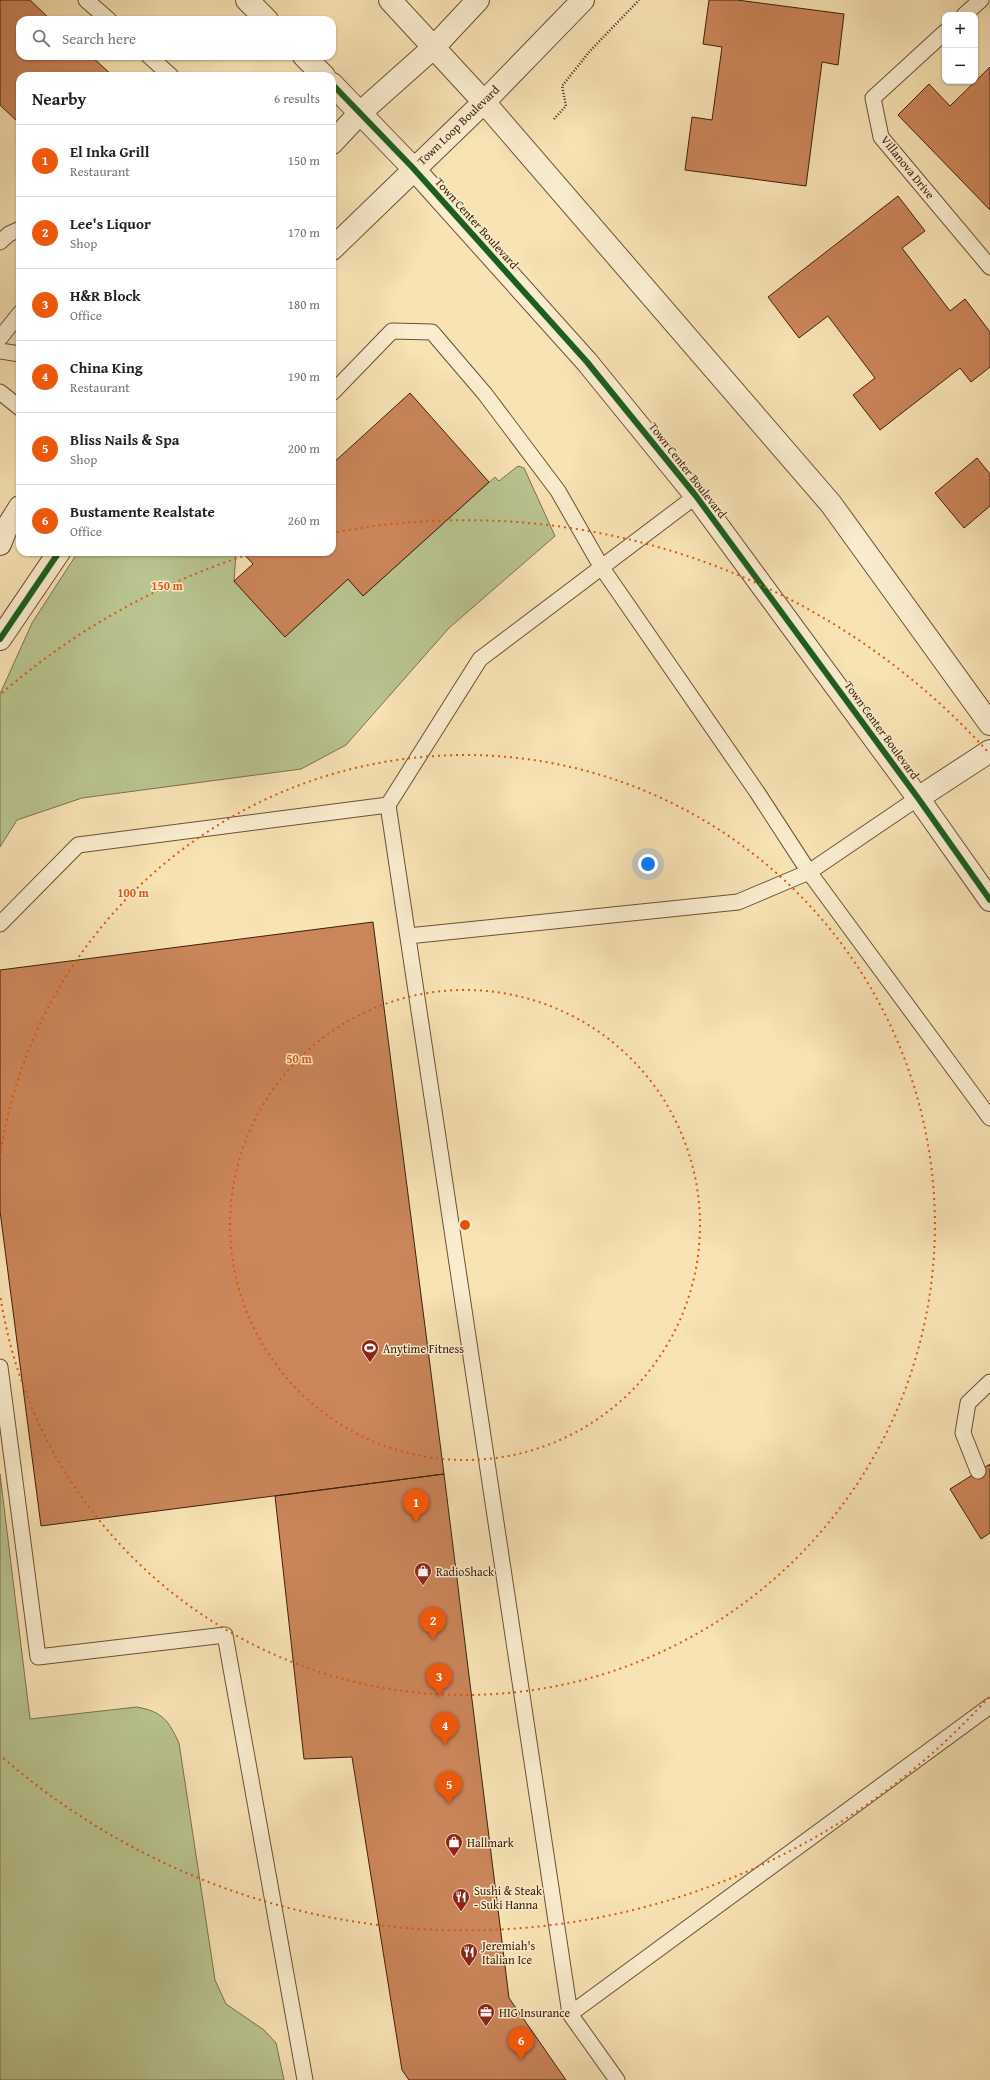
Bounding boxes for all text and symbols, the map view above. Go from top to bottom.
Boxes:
map controls [942,12,978,84]
button: + [942,12,978,48]
search box [16,16,336,60]
icon: search [30,27,52,49]
text: Search here [62,28,136,49]
button: − [942,48,978,84]
street label: Town Loop Boulevard [413,81,503,169]
text: Nearby [32,86,86,111]
text: 6 results [274,89,320,108]
street label: Villanova Drive [877,132,939,203]
text: El Inka Grill [70,141,149,162]
text: 1 [42,151,48,170]
text: 150 m [288,151,320,170]
text: Restaurant [70,162,130,181]
street label: Town Center Boulevard [431,174,523,273]
text: Lee's Liquor [70,213,151,234]
text: 2 [42,223,48,242]
text: 170 m [288,223,320,242]
text: Shop [70,234,97,253]
text: H&R Block [70,285,141,306]
text: 3 [42,295,48,314]
text: 180 m [288,295,320,314]
text: Office [70,306,102,325]
text: China King [70,357,143,378]
text: 4 [42,367,48,386]
text: 190 m [288,367,320,386]
text: Restaurant [70,378,130,397]
street label: Town Center Boulevard [645,418,731,522]
text: Bliss Nails & Spa [70,429,179,450]
text: 5 [42,439,48,458]
text: 200 m [288,439,320,458]
text: Shop [70,450,97,469]
text: Bustamente Realstate [70,501,215,522]
text: 6 [42,511,48,530]
text: 260 m [288,511,320,530]
text: Office [70,522,102,541]
text: 150 m [151,577,184,594]
street label: Town Center Boulevard [841,677,924,783]
your location [638,854,658,874]
text: 100 m [117,884,150,901]
text: 50 m [286,1050,312,1067]
centre of rings [458,1218,472,1232]
sports icon: Anytime Fitness [360,1338,380,1363]
place label: Anytime Fitness [383,1340,464,1357]
pin: 1 [403,1489,429,1522]
shop icon: RadioShack [413,1561,433,1586]
place label: RadioShack [436,1563,495,1580]
pin: 2 [420,1607,446,1640]
pin: 3 [426,1663,452,1696]
pin: 4 [432,1712,458,1745]
pin: 5 [436,1771,462,1804]
shop icon: Hallmark [444,1832,464,1857]
place label: Hallmark [467,1834,515,1851]
place label: Sushi & Steak - Suki Hanna [474,1882,543,1913]
restaurant icon: Sushi & Steak - Suki Hanna [451,1887,471,1912]
place label: Jeremiah's Italian Ice [480,1937,535,1968]
restaurant icon: Jeremiah's Italian Ice [459,1942,479,1967]
office icon: HIG Insurance [476,2002,496,2027]
place label: HIG Insurance [499,2004,571,2021]
pin: 6 [508,2027,534,2060]

